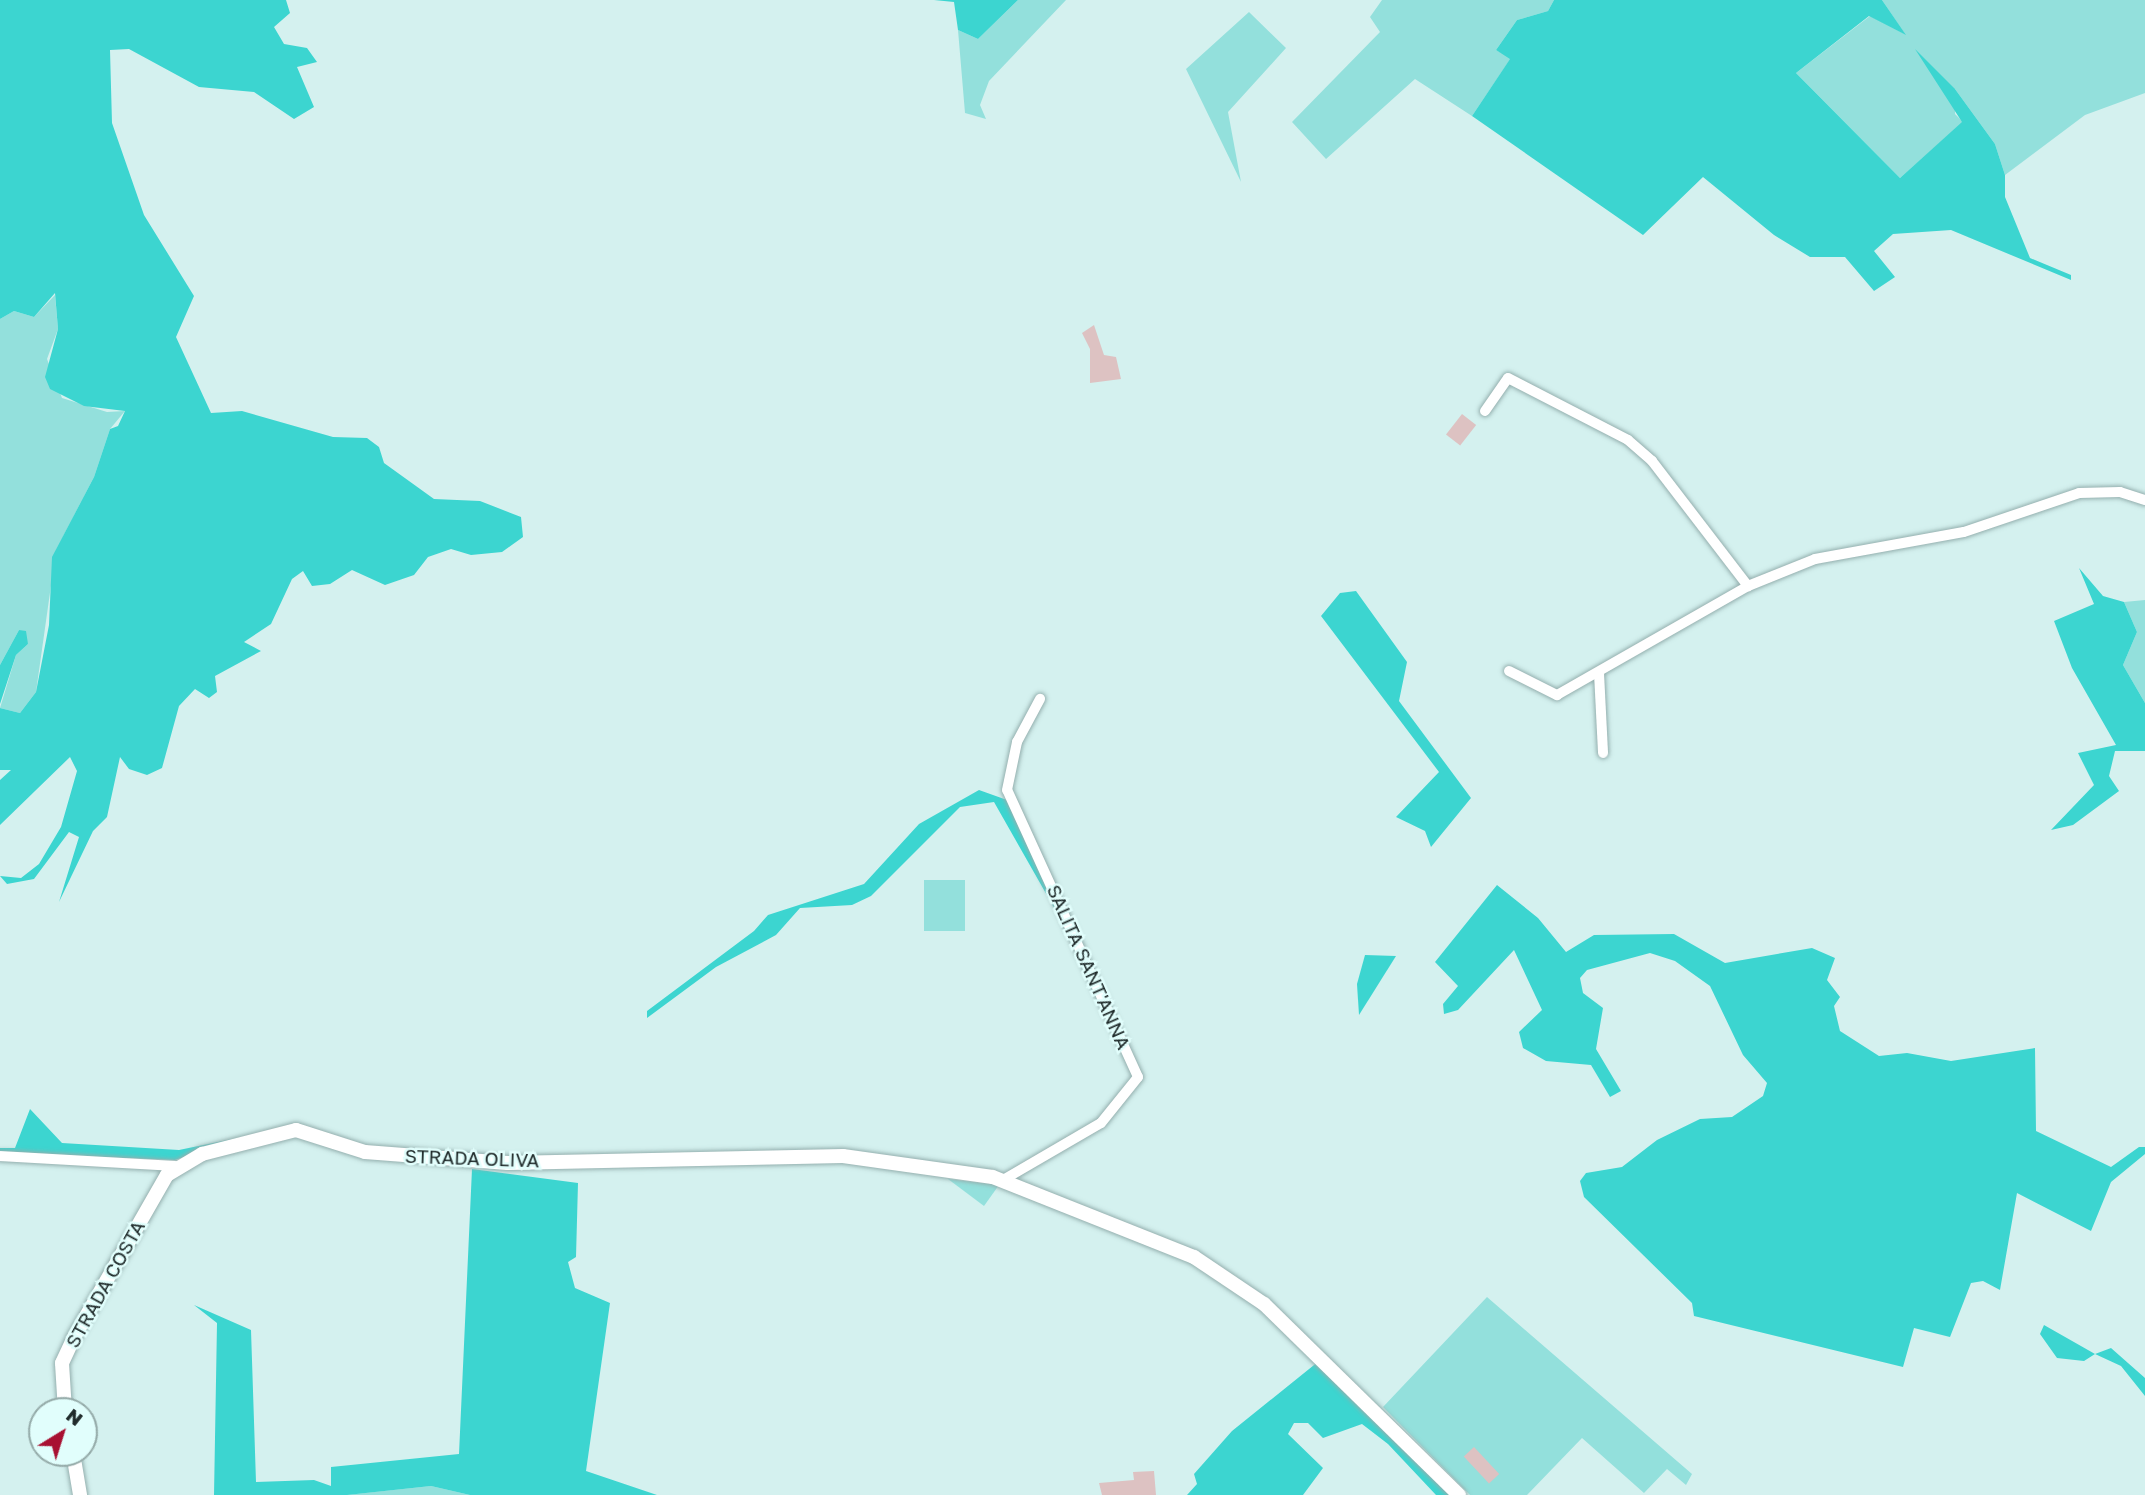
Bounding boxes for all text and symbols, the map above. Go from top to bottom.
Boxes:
street label: SALITA SANT'ANNA [1042,881,1136,1053]
street label: STRADA OLIVA [404,1144,540,1172]
street label: STRADA COSTA [61,1216,149,1352]
north arrow [28,1397,98,1467]
text: N [62,1403,88,1430]

